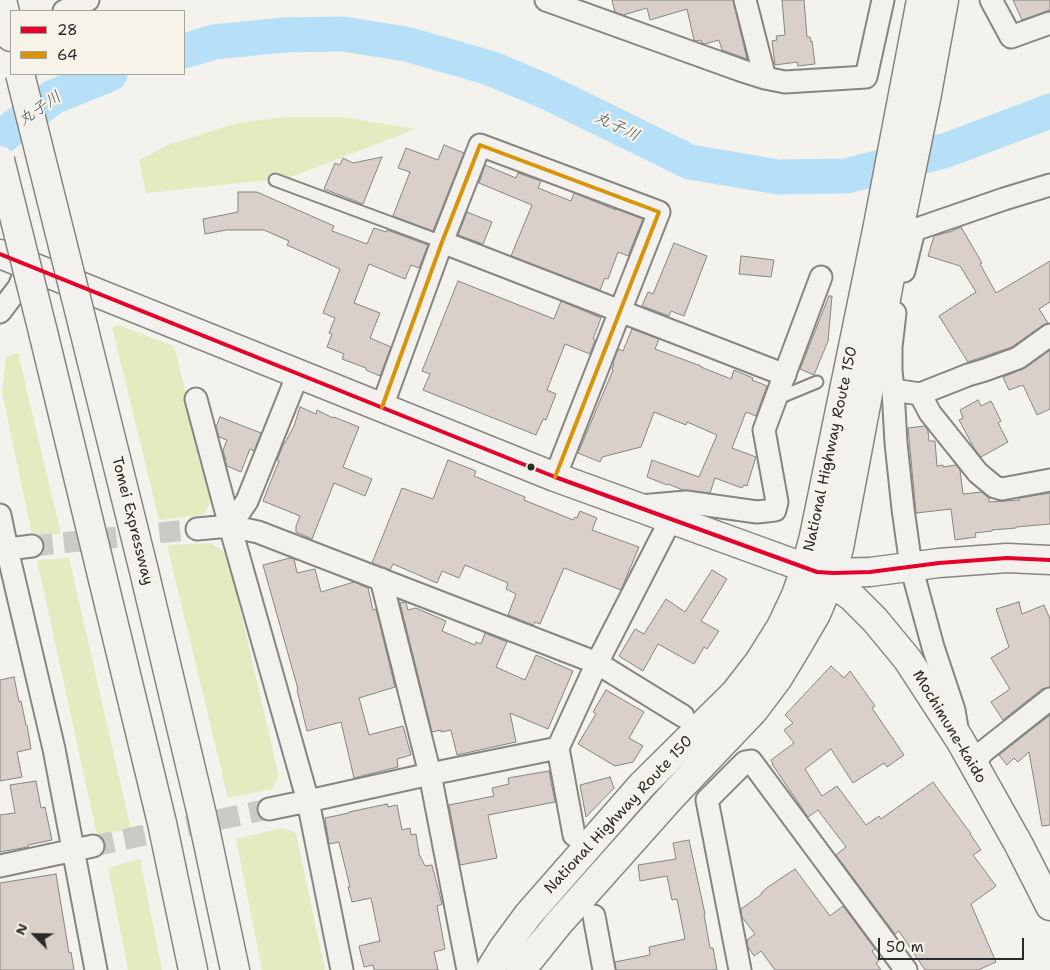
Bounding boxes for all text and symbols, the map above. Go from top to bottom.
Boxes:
legend [10,10,185,75]
text: 28 [57,20,78,40]
text: 64 [57,45,77,65]
water label: 丸子川 [15,88,65,130]
water label: 丸子川 [591,108,643,146]
street label: National Highway Route 150 [800,345,862,553]
street label: Tomei Expressway [107,455,157,587]
unlabelled marker [526,462,536,472]
street label: Mochimune-kaido [908,667,990,787]
street label: National Highway Route 150 [541,732,697,898]
north arrow [10,910,60,960]
text: N [11,921,32,938]
scale bar [880,928,1026,960]
text: 50 m [886,937,924,957]

